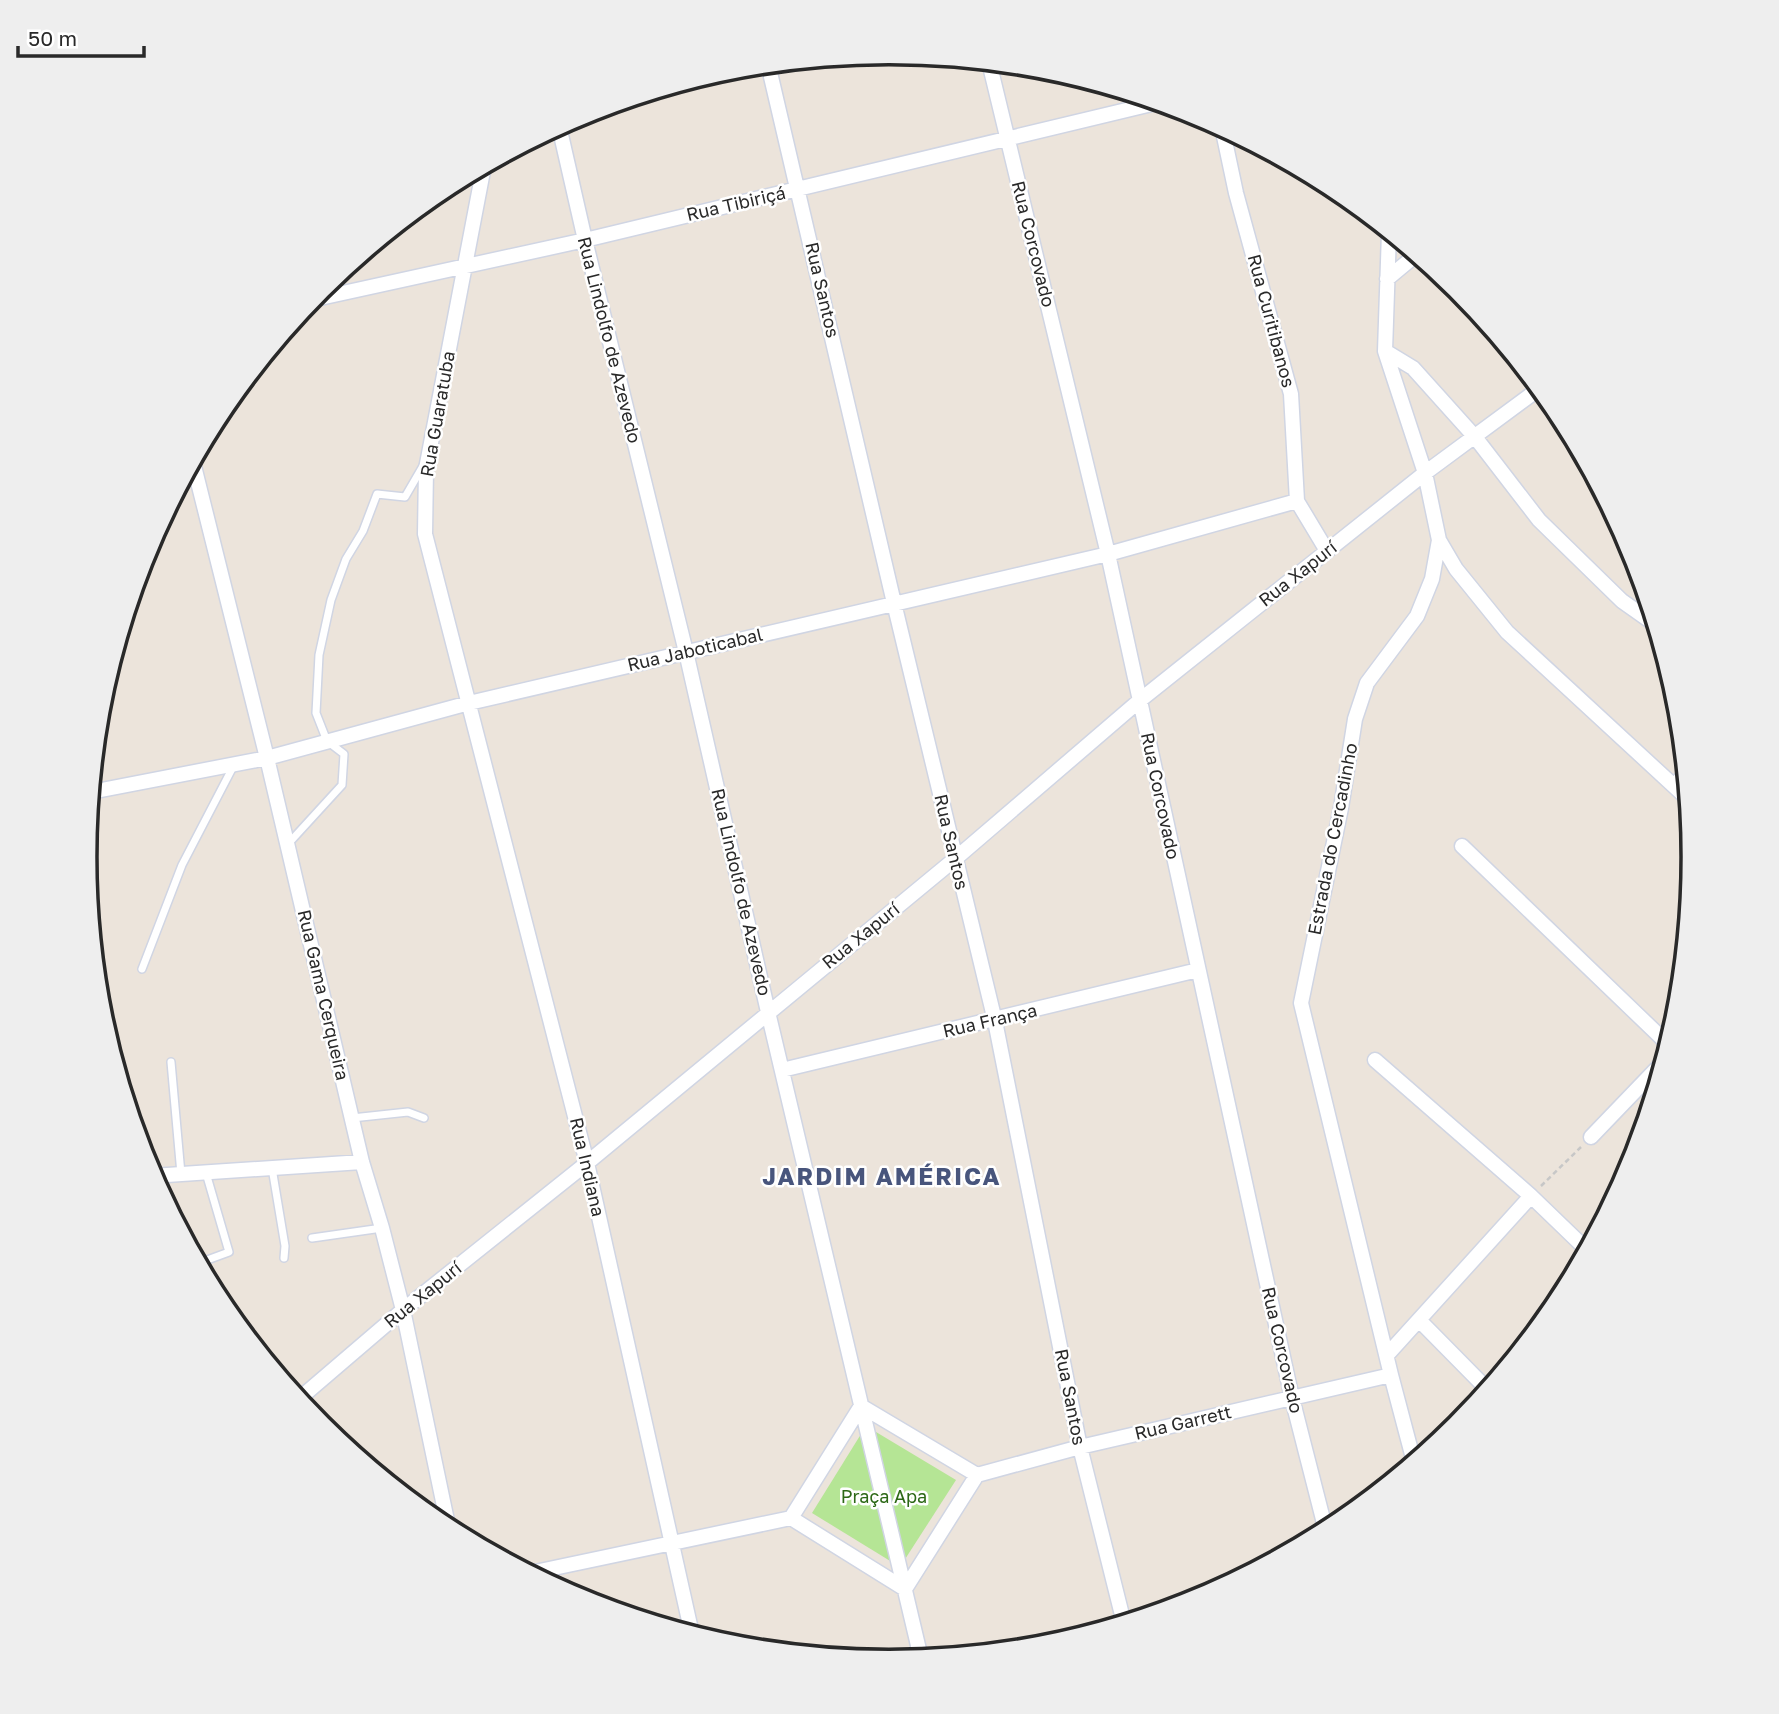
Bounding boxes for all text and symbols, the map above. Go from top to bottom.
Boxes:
scale bar [18,14,144,58]
text: 50 m [28,25,77,51]
street label: Rua Corcovado [1008,178,1060,309]
street label: Rua Tibiriçá [684,181,788,225]
street label: Rua Lindolfo de Azevedo [574,234,646,445]
street label: Rua Santos [801,240,845,340]
street label: Rua Curitibanos [1244,252,1300,390]
street label: Rua Guaratuba [415,349,459,478]
street label: Rua Xapurí [1254,535,1342,611]
street label: Rua Jaboticabal [625,623,765,675]
street label: Rua Corcovado [1137,730,1185,861]
street label: Estrada do Cercadinho [1303,741,1361,937]
street label: Rua Lindolfo de Azevedo [707,786,777,998]
street label: Rua Santos [930,792,974,892]
street label: Rua Xapurí [817,897,904,973]
street label: Rua Gama Cerqueira [294,907,354,1082]
street label: Rua França [940,998,1039,1042]
street label: Rua Indiana [566,1115,610,1219]
district label: JARDIM AMÉRICA [762,1161,1002,1190]
street label: Rua Xapurí [379,1256,466,1332]
street label: Rua Corcovado [1258,1284,1308,1415]
street label: Rua Santos [1051,1347,1091,1447]
street label: Rua Garrett [1132,1400,1233,1444]
park label: Praça Apa [841,1485,927,1507]

